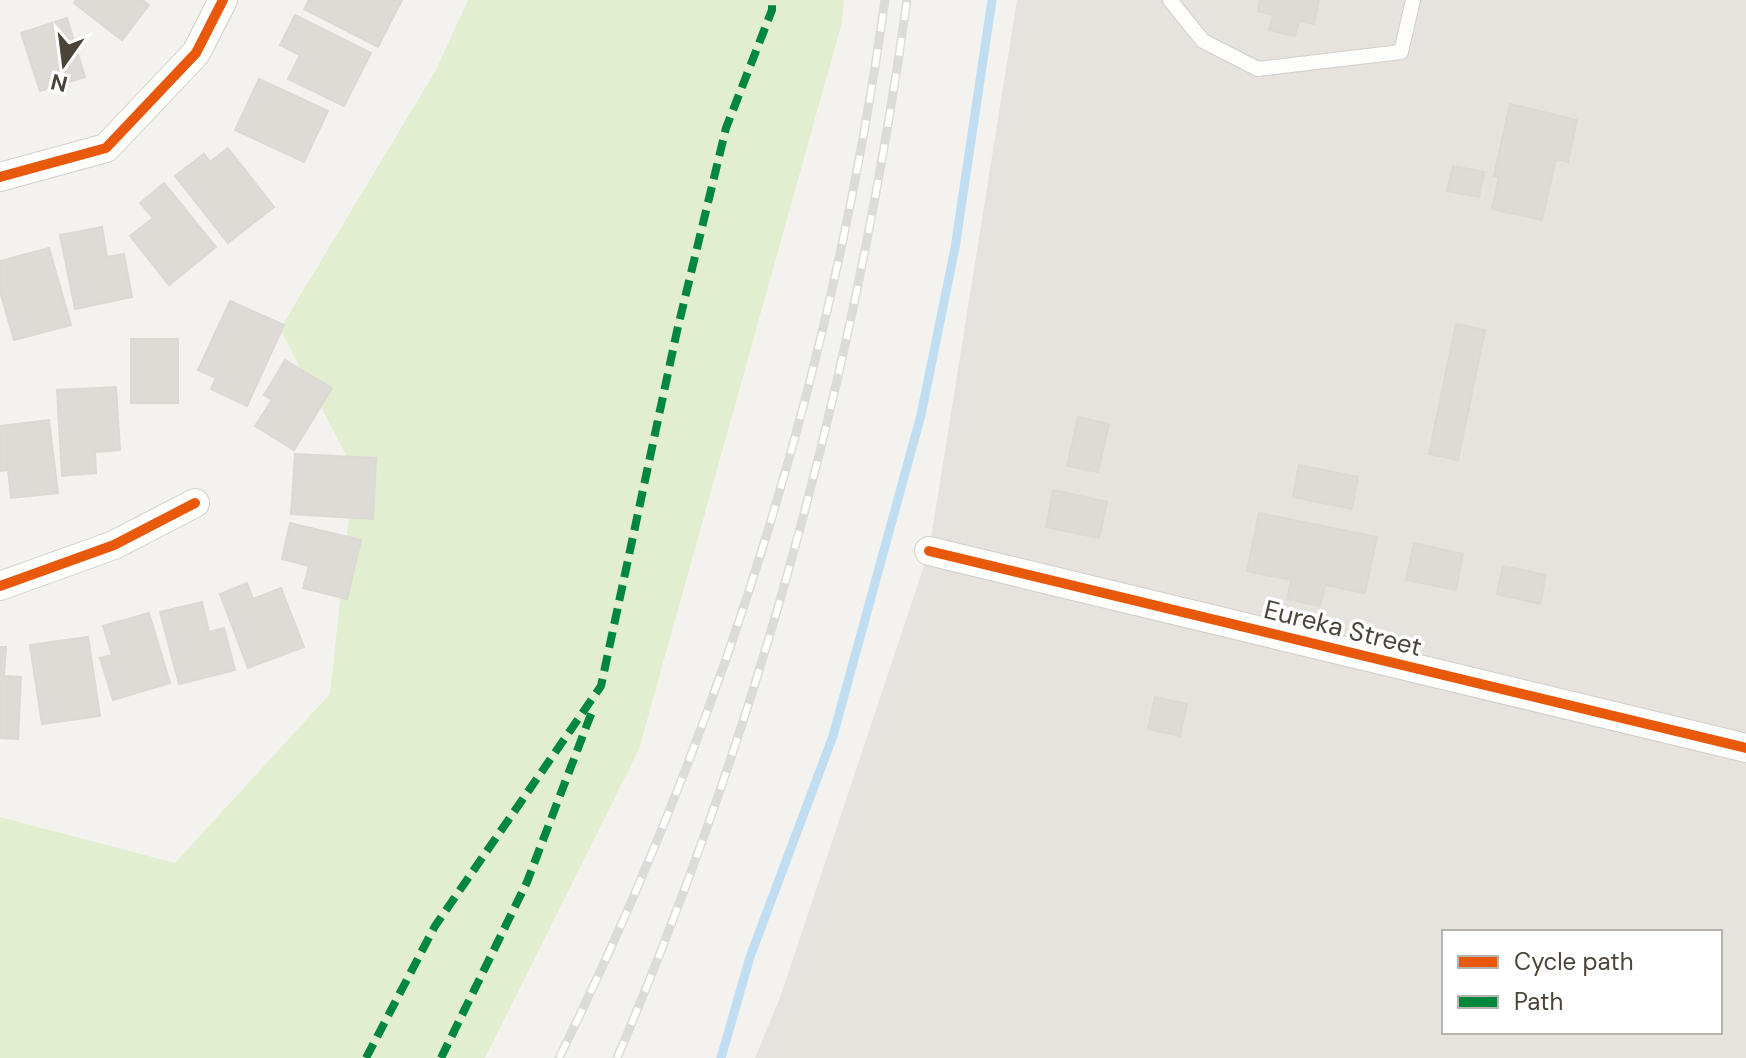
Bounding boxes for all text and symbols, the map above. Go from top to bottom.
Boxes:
north arrow [24,24,104,104]
text: N [48,67,71,99]
street label: Eureka Street [1261,592,1425,664]
legend [1442,930,1722,1034]
text: Cycle path [1514,946,1633,977]
text: Path [1514,986,1563,1017]

